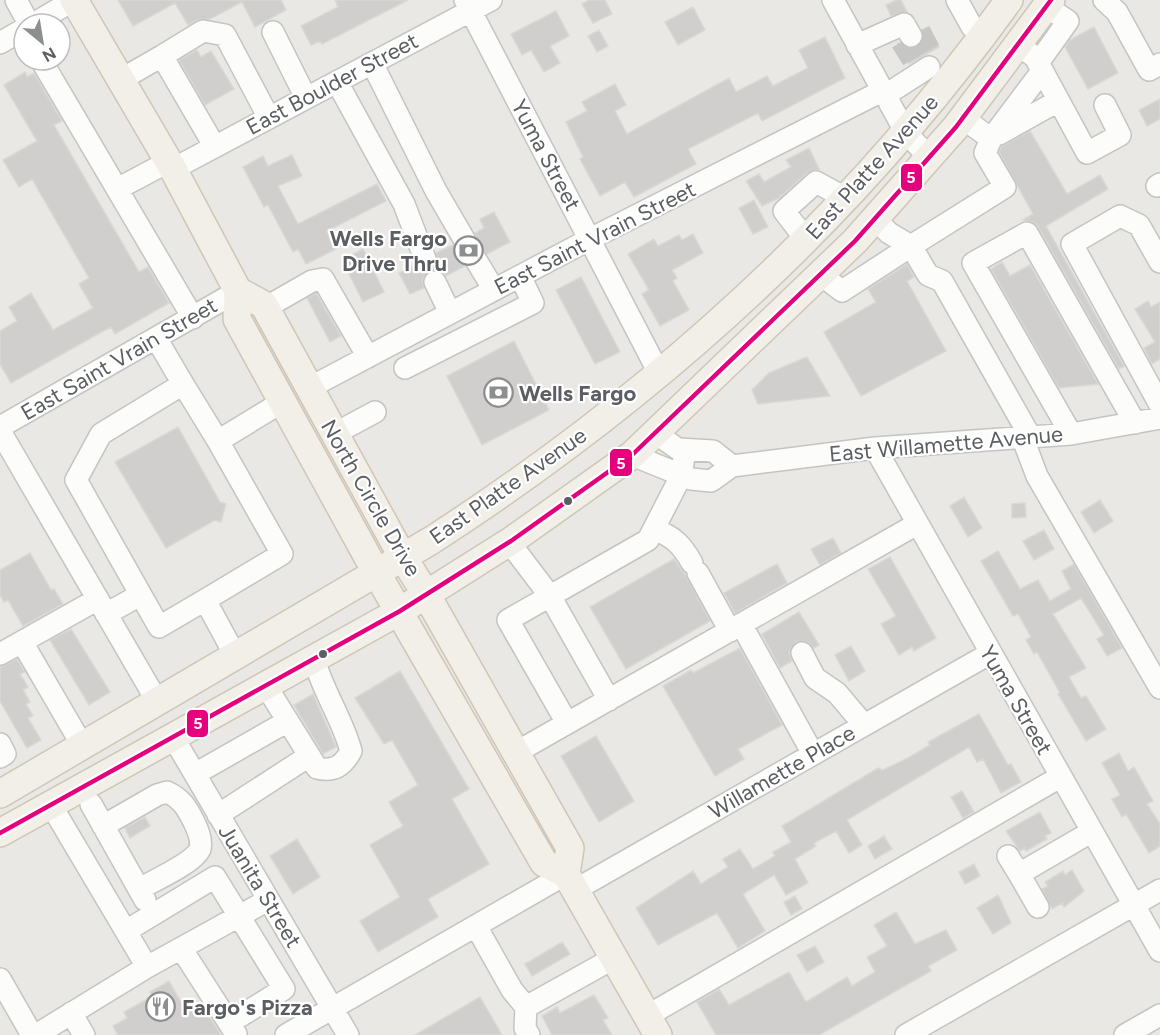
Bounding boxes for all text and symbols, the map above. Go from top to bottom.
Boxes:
north arrow [12,12,72,72]
street label: East Boulder Street [241,27,423,141]
text: N [39,43,59,66]
street label: East Platte Avenue [800,89,944,245]
street label: Yuma Street [505,95,587,215]
line badge: 5 [900,163,923,192]
text: 5 [906,168,916,187]
street label: East Saint Vrain Street [490,176,700,300]
place label: Wells Fargo Drive Thru [330,225,447,277]
bank icon: Wells Fargo Drive Thru [452,235,484,267]
street label: East Saint Vrain Street [16,292,222,426]
bank icon: Wells Fargo [482,377,514,409]
place label: Wells Fargo [519,380,637,407]
street label: North Circle Drive [315,415,427,581]
street label: East Willamette Avenue [828,420,1064,468]
street label: East Platte Avenue [424,422,592,550]
line badge: 5 [609,448,633,477]
text: 5 [616,454,626,473]
unlabelled marker [562,495,574,507]
street label: Yuma Street [974,640,1058,760]
unlabelled marker [317,648,329,660]
line badge: 5 [186,709,209,738]
text: 5 [193,714,203,733]
street label: Willamette Place [704,719,860,825]
street label: Juanita Street [213,820,307,952]
restaurant icon: Fargo's Pizza [145,991,177,1023]
place label: Fargo's Pizza [182,994,313,1021]

